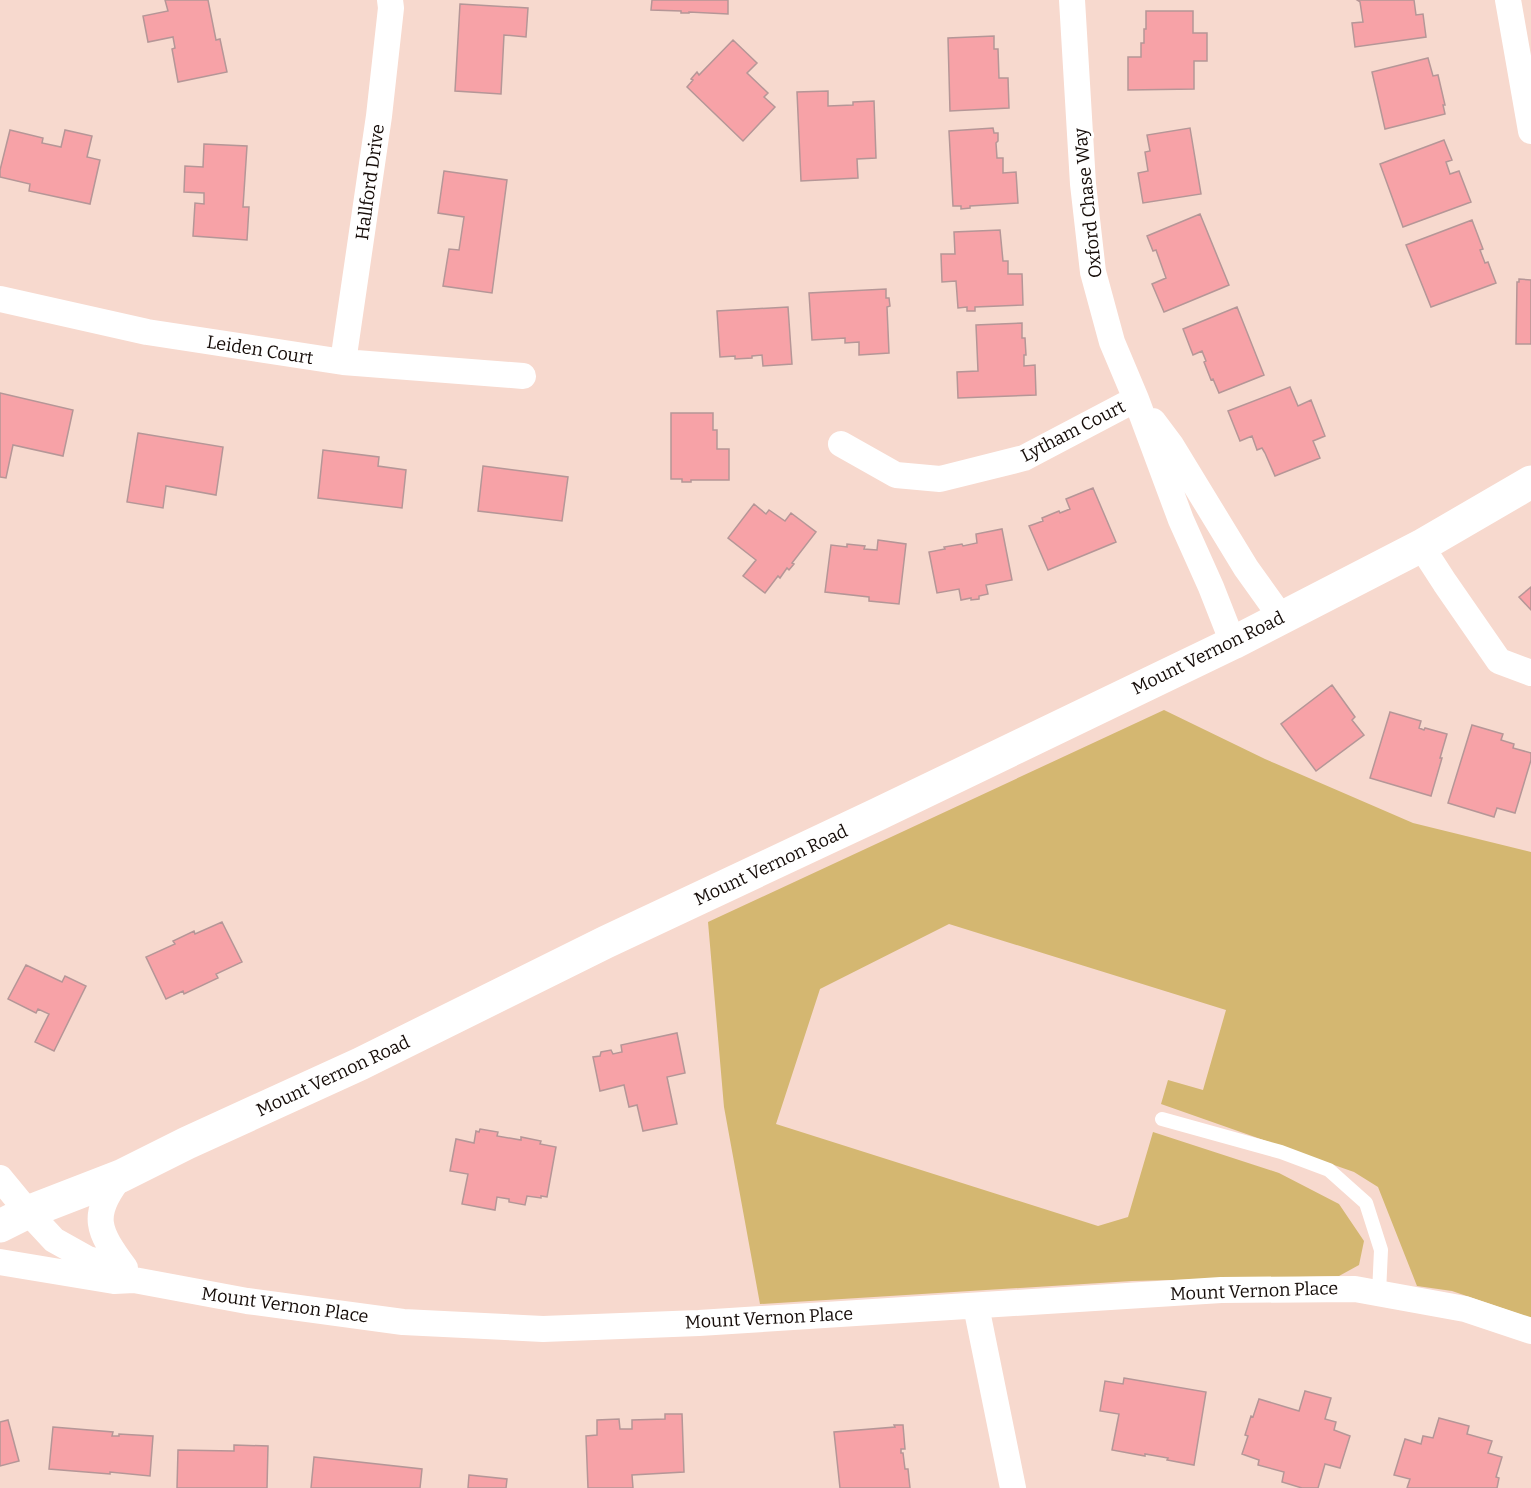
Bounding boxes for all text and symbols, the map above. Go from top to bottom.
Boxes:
street label: Hallford Drive [351,123,389,241]
street label: Oxford Chase Way [1069,126,1107,279]
street label: Leiden Court [205,331,315,369]
street label: Lytham Court [1017,395,1129,467]
street label: Mount Vernon Road [1128,606,1288,699]
street label: Mount Vernon Road [691,820,851,910]
street label: Mount Vernon Road [253,1031,413,1121]
street label: Mount Vernon Place [1170,1277,1338,1305]
street label: Mount Vernon Place [200,1282,370,1328]
street label: Mount Vernon Place [684,1303,854,1333]

